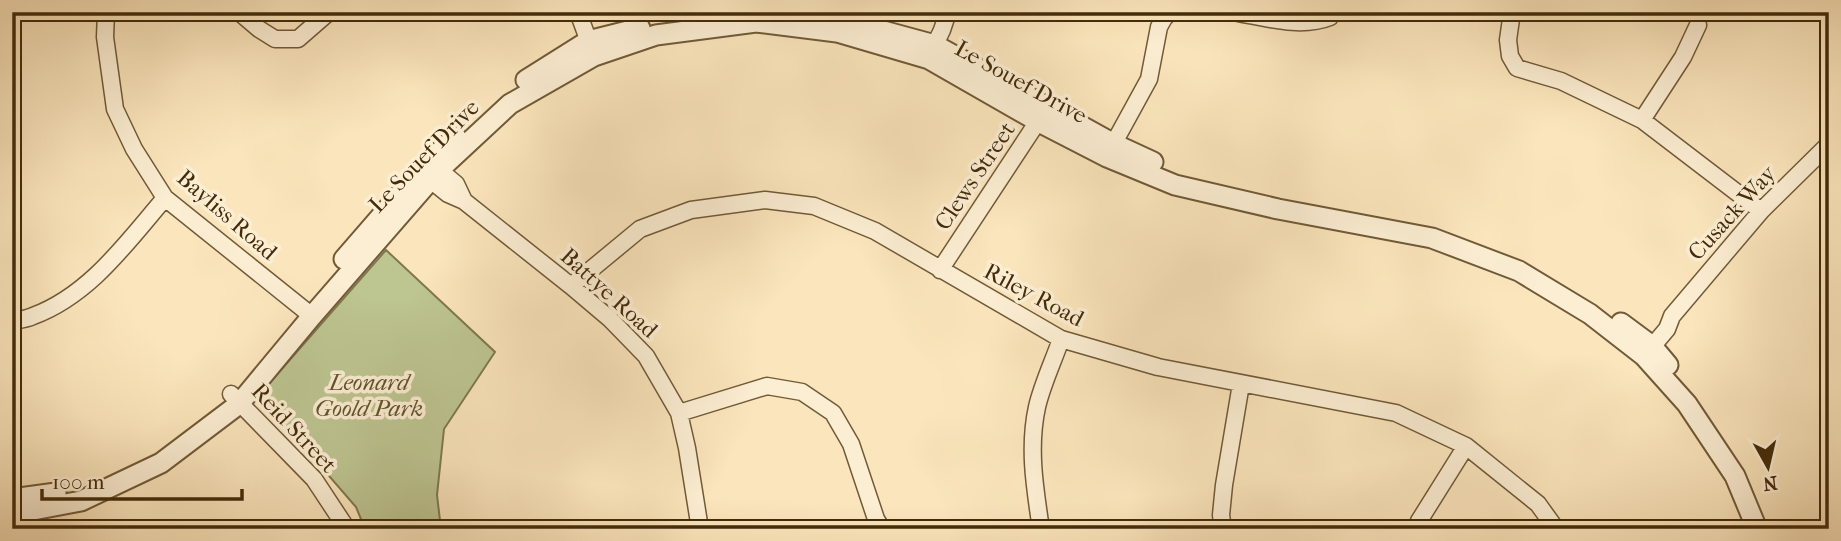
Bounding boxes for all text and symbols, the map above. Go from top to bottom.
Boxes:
street label: Le Souef Drive [950,35,1092,129]
street label: Le Souef Drive [363,94,485,218]
street label: Clews Street [929,117,1021,235]
street label: Cusack Way [1682,160,1782,266]
street label: Bayliss Road [171,164,283,266]
street label: Battye Road [555,242,663,344]
street label: Riley Road [980,257,1089,333]
park label: Leonard Goold Park [315,369,423,422]
street label: Reid Street [246,378,342,478]
north arrow [1732,433,1802,503]
scale bar [42,457,242,501]
text: 100 m [52,470,105,494]
text: N [1761,471,1779,495]

